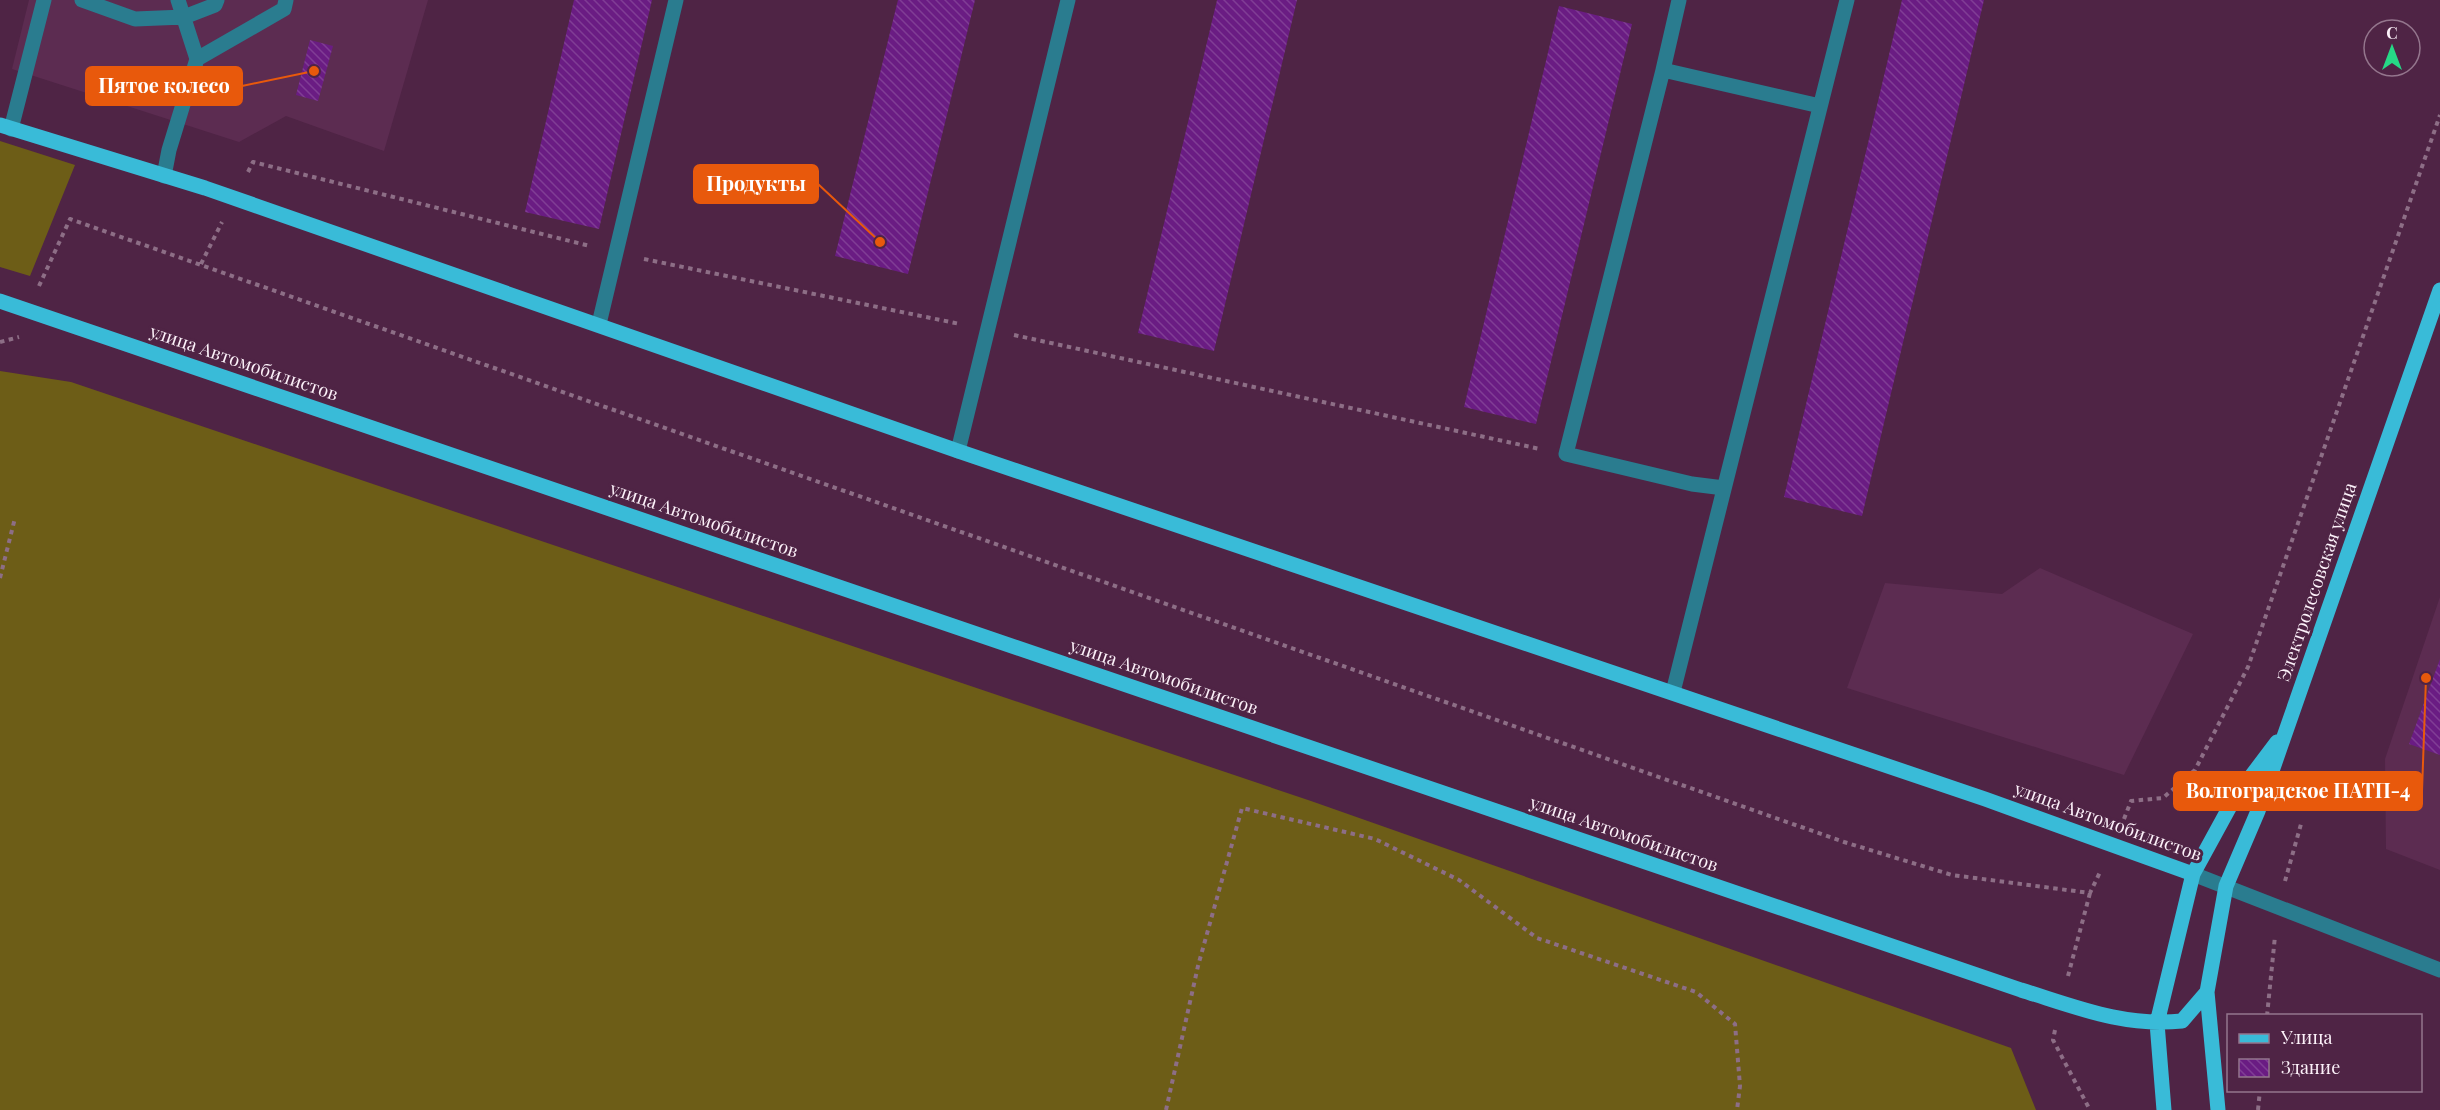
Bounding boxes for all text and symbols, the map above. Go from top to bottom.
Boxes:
north arrow [2362,18,2422,78]
text: С [2386,22,2398,43]
callout: Пятое колесо [86,67,242,105]
text: Пятое колесо [98,71,230,98]
callout: Продукты [694,165,818,203]
text: Продукты [706,169,806,196]
street label: улица Автомобилистов [146,318,342,406]
street label: улица Автомобилистов [606,475,802,563]
street label: Электролесовская улица [2271,479,2361,684]
street label: улица Автомобилистов [1066,632,1262,720]
callout: Волгоградское ПАТП-4 [2174,772,2422,810]
street label: улица Автомобилистов [2010,776,2206,866]
text: Волгоградское ПАТП-4 [2186,776,2410,803]
street label: улица Автомобилистов [1526,789,1722,877]
legend [2227,1014,2422,1092]
text: Улица [2280,1025,2332,1049]
text: Здание [2281,1055,2340,1079]

